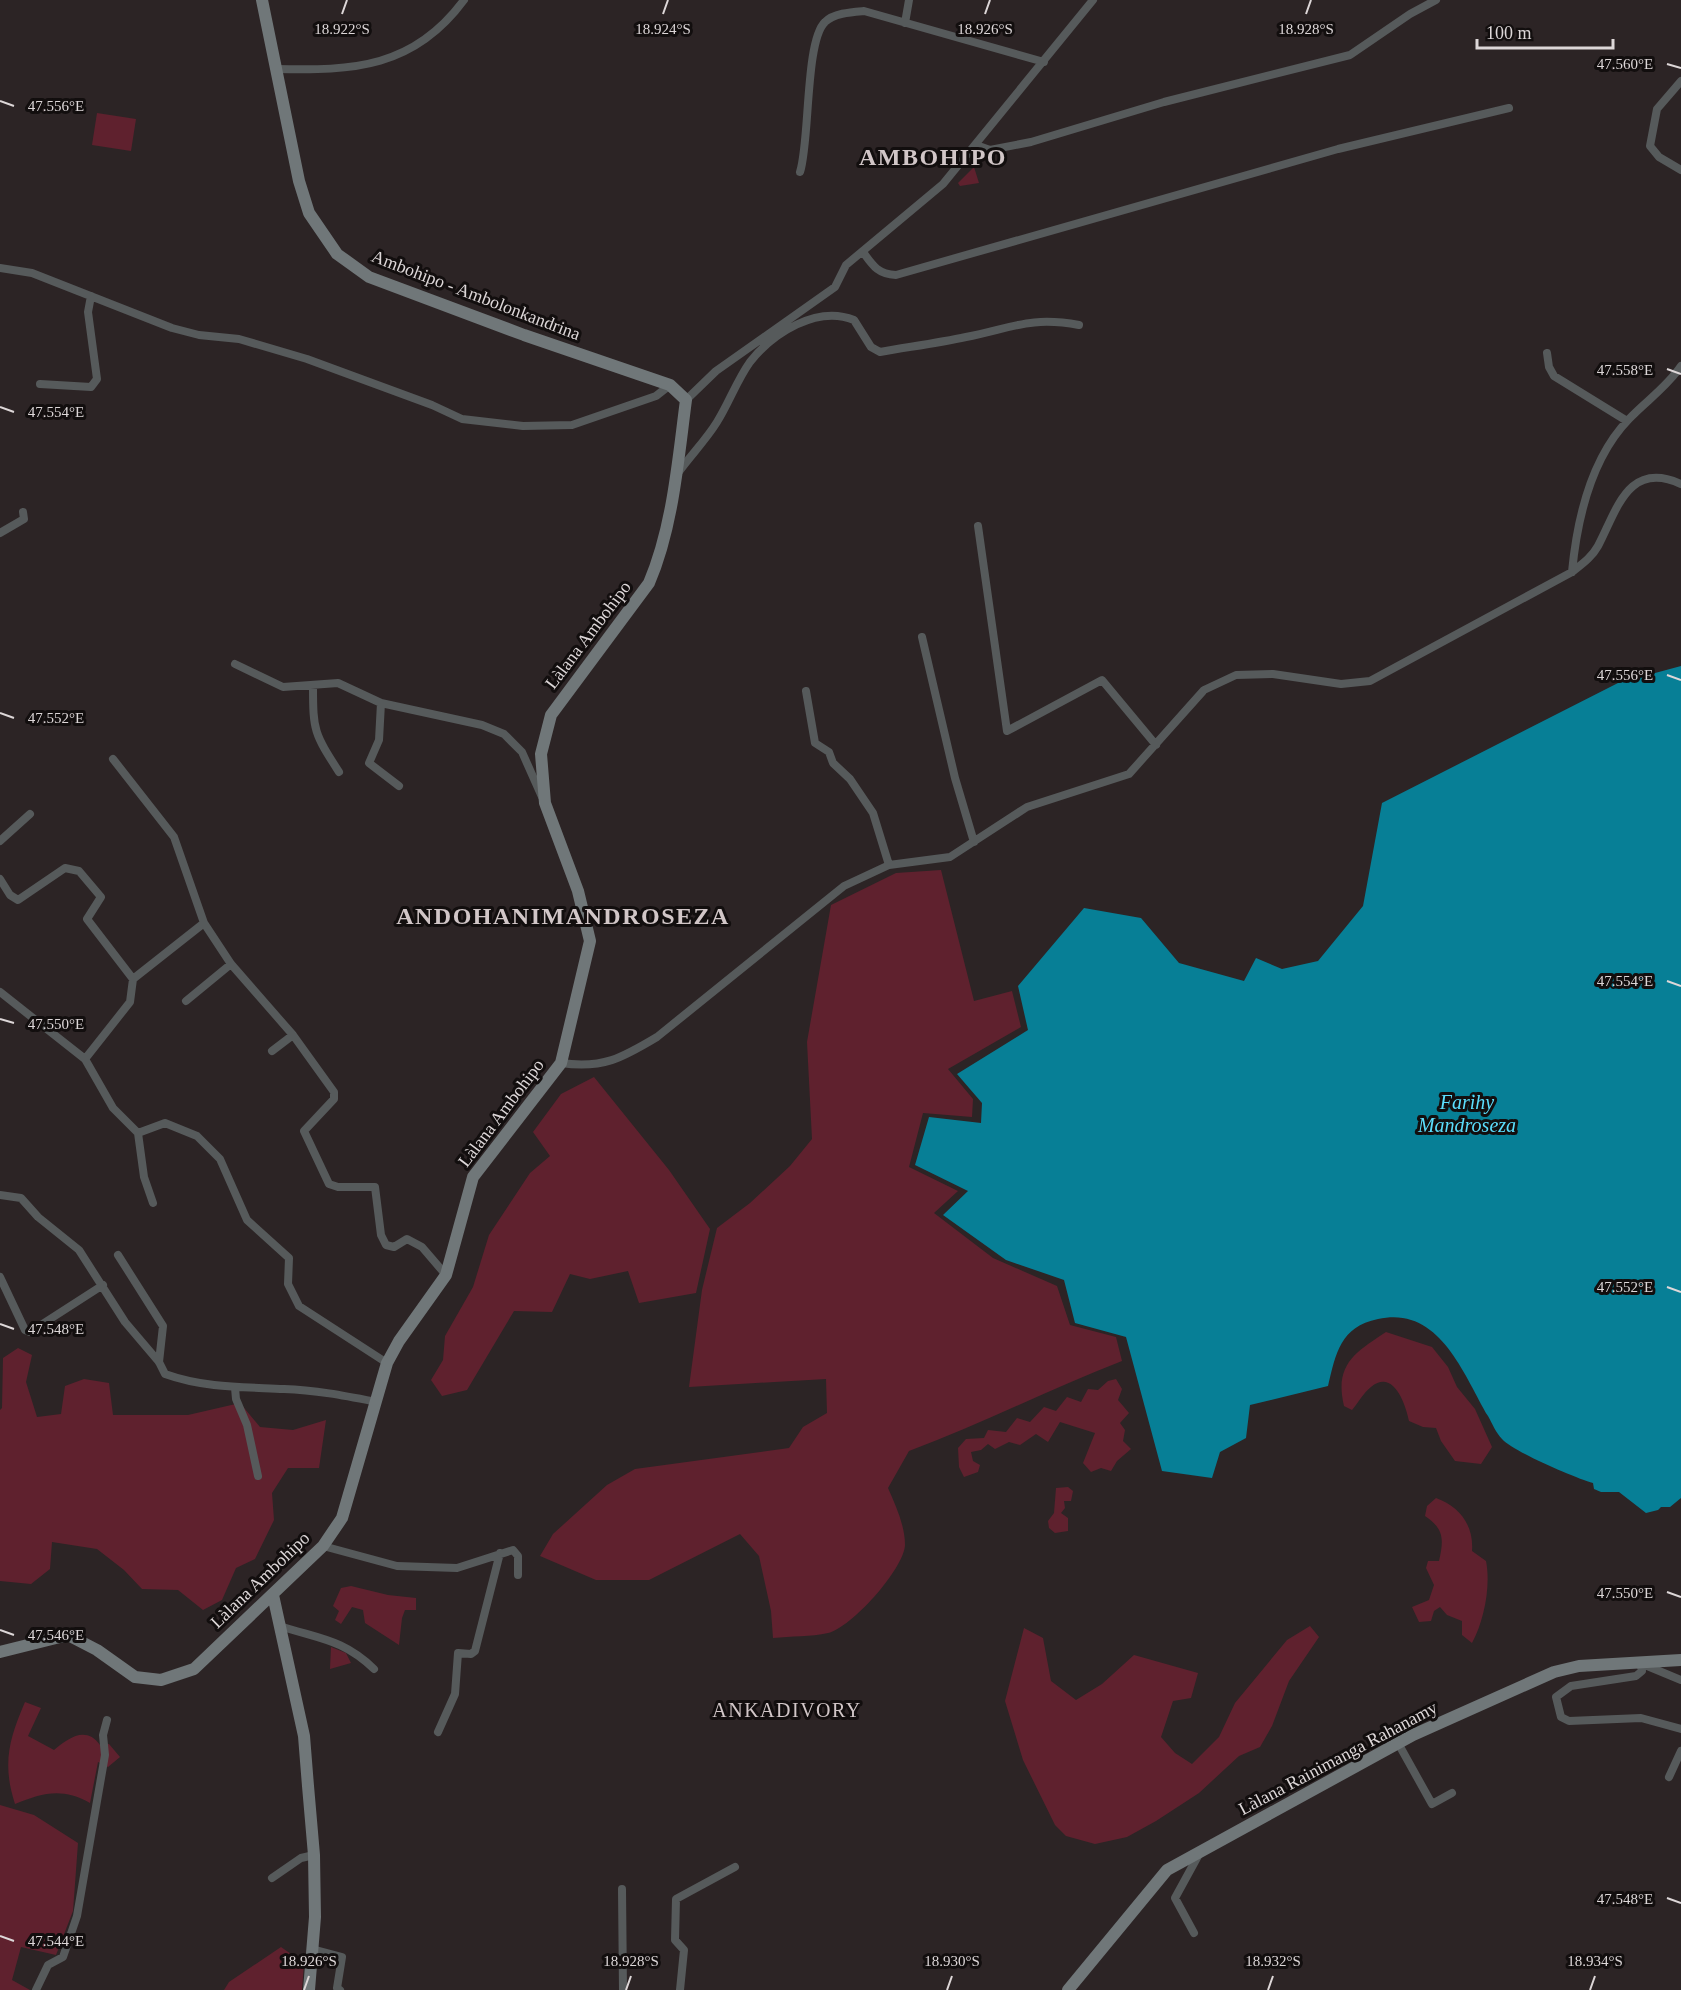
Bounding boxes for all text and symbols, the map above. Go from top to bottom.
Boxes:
scale bar [1477,12,1614,50]
text: 18.922°S [314,21,370,37]
text: 18.924°S [635,21,691,37]
text: 18.926°S [957,21,1013,37]
text: 18.928°S [1278,21,1334,37]
text: 100 m [1486,23,1532,43]
text: 47.560°E [1597,56,1653,72]
text: 47.556°E [28,98,84,114]
district label: AMBOHIPO [859,144,1007,170]
street label: Ambohipo - Ambolonkandrina [369,246,583,344]
text: 47.558°E [1597,362,1653,378]
text: 47.554°E [28,404,84,420]
street label: Làlana Ambohipo [541,577,635,693]
text: 47.556°E [1597,667,1653,683]
text: 47.552°E [28,710,84,726]
district label: ANDOHANIMANDROSEZA [396,903,730,929]
text: 47.554°E [1597,973,1653,989]
text: 47.550°E [28,1016,84,1032]
street label: Làlana Ambohipo [454,1055,548,1171]
water label: Farihy Mandroseza [1417,1091,1516,1136]
text: 47.552°E [1597,1279,1653,1295]
text: 47.548°E [28,1321,84,1337]
street label: Làlana Ambohipo [206,1528,314,1632]
text: 47.550°E [1597,1585,1653,1601]
text: 47.546°E [28,1627,84,1643]
street label: Làlana Rainimanga Rahanamy [1235,1697,1441,1819]
district label: ANKADIVORY [712,1699,862,1721]
text: 47.548°E [1597,1891,1653,1907]
text: 47.544°E [28,1933,84,1949]
text: 18.926°S [281,1953,337,1969]
text: 18.928°S [603,1953,659,1969]
text: 18.930°S [924,1953,980,1969]
text: 18.932°S [1245,1953,1301,1969]
text: 18.934°S [1567,1953,1623,1969]

